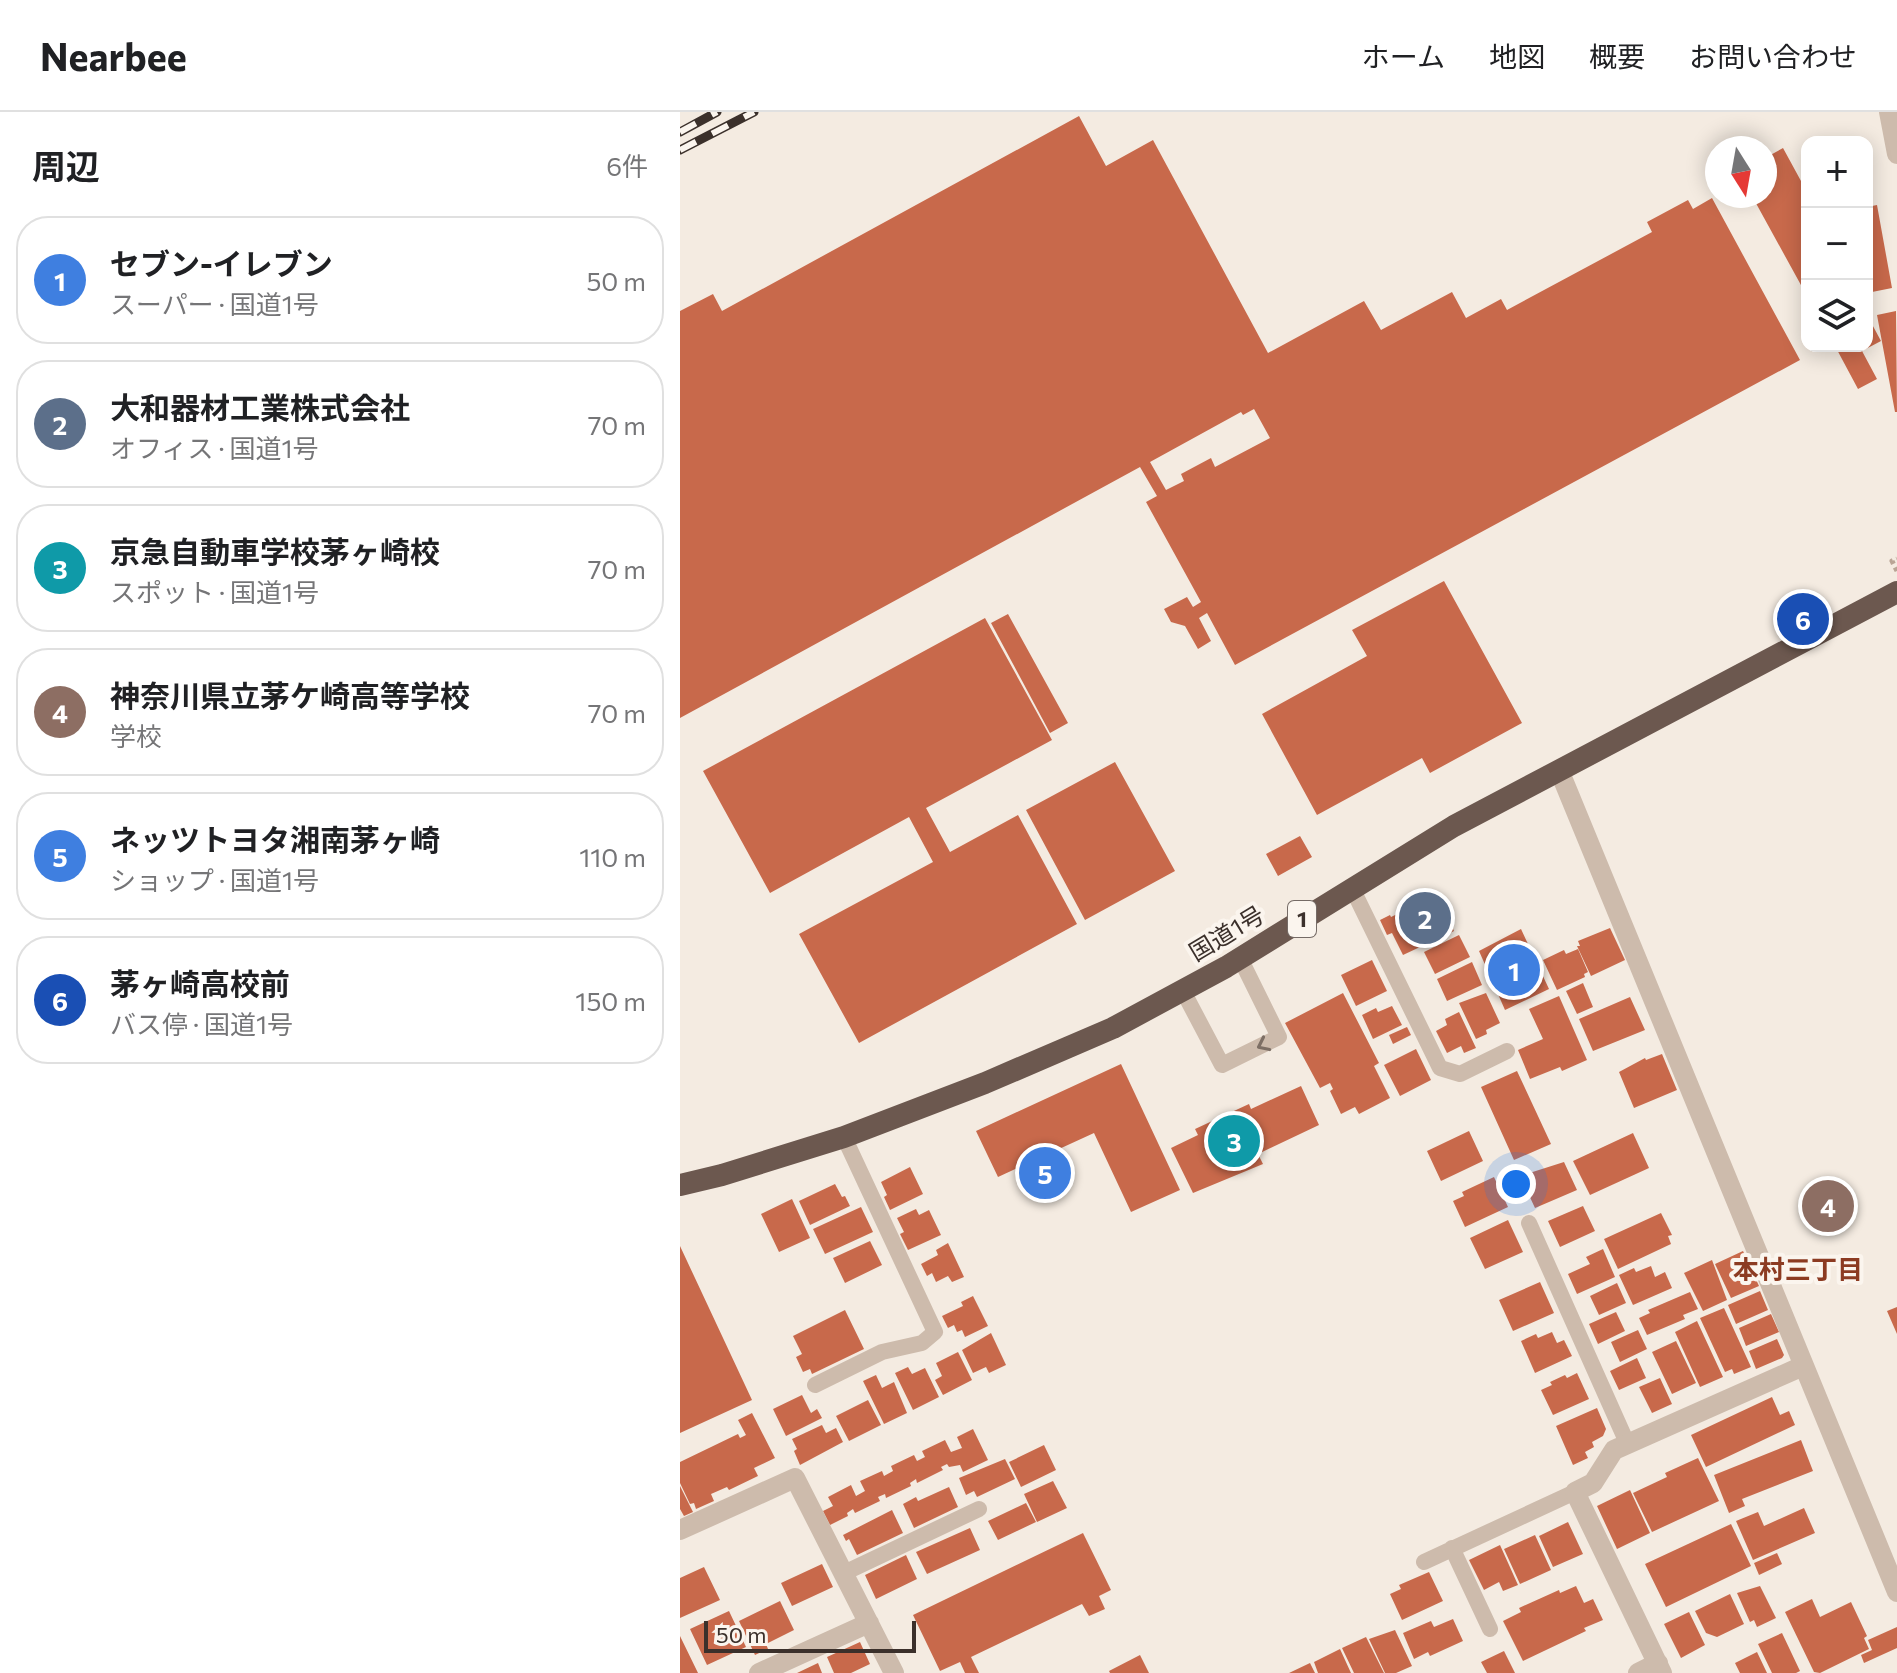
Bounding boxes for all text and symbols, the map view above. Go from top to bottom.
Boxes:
text: Nearbee [40,32,187,79]
text: ホーム [1362,39,1445,73]
text: 地図 [1489,39,1545,73]
text: 概要 [1589,39,1645,73]
text: お問い合わせ [1689,39,1857,73]
north arrow [1705,136,1777,208]
map controls [1801,136,1873,352]
button: + [1801,136,1873,208]
text: 周辺 [32,144,100,186]
text: 6件 [606,150,648,181]
button: − [1801,208,1873,280]
text: セブン-イレブン [110,244,333,281]
text: 1 [54,265,66,296]
text: 50 m [586,265,646,296]
button: layers [1801,280,1873,352]
text: スーパー · 国道1号 [110,288,319,319]
text: 大和器材工業株式会社 [110,388,410,425]
text: 2 [53,409,67,440]
text: 70 m [588,409,646,440]
text: オフィス · 国道1号 [110,432,319,463]
text: 京急自動車学校茅ヶ崎校 [110,532,440,569]
text: 3 [52,553,68,584]
text: 70 m [588,553,646,584]
text: スポット · 国道1号 [110,576,319,607]
pin: 6 [1777,589,1829,649]
text: 神奈川県立茅ケ崎高等学校 [110,676,470,713]
text: 4 [52,697,68,728]
text: 70 m [588,697,646,728]
text: 学校 [110,720,162,751]
text: ネッツトヨタ湘南茅ヶ崎 [110,820,440,857]
text: 5 [52,841,68,872]
text: 110 m [579,841,646,872]
text: ショップ · 国道1号 [110,864,319,895]
pin: 2 [1399,888,1451,948]
street label: 国道1号 [1184,899,1269,966]
road number: 1 [1288,901,1316,937]
pin: 1 [1488,940,1540,1000]
text: 茅ヶ崎高校前 [110,964,290,1001]
text: 6 [52,985,68,1016]
text: 150 m [575,985,646,1016]
text: バス停 · 国道1号 [110,1008,293,1039]
one-way arrow [1257,1035,1271,1051]
pin: 3 [1208,1111,1260,1171]
pin: 5 [1019,1143,1071,1203]
your location [1496,1164,1536,1204]
pin: 4 [1802,1176,1854,1236]
district label: 本村三丁目 [1733,1253,1863,1284]
scale bar [704,1617,916,1653]
text: 50 m [716,1621,766,1648]

